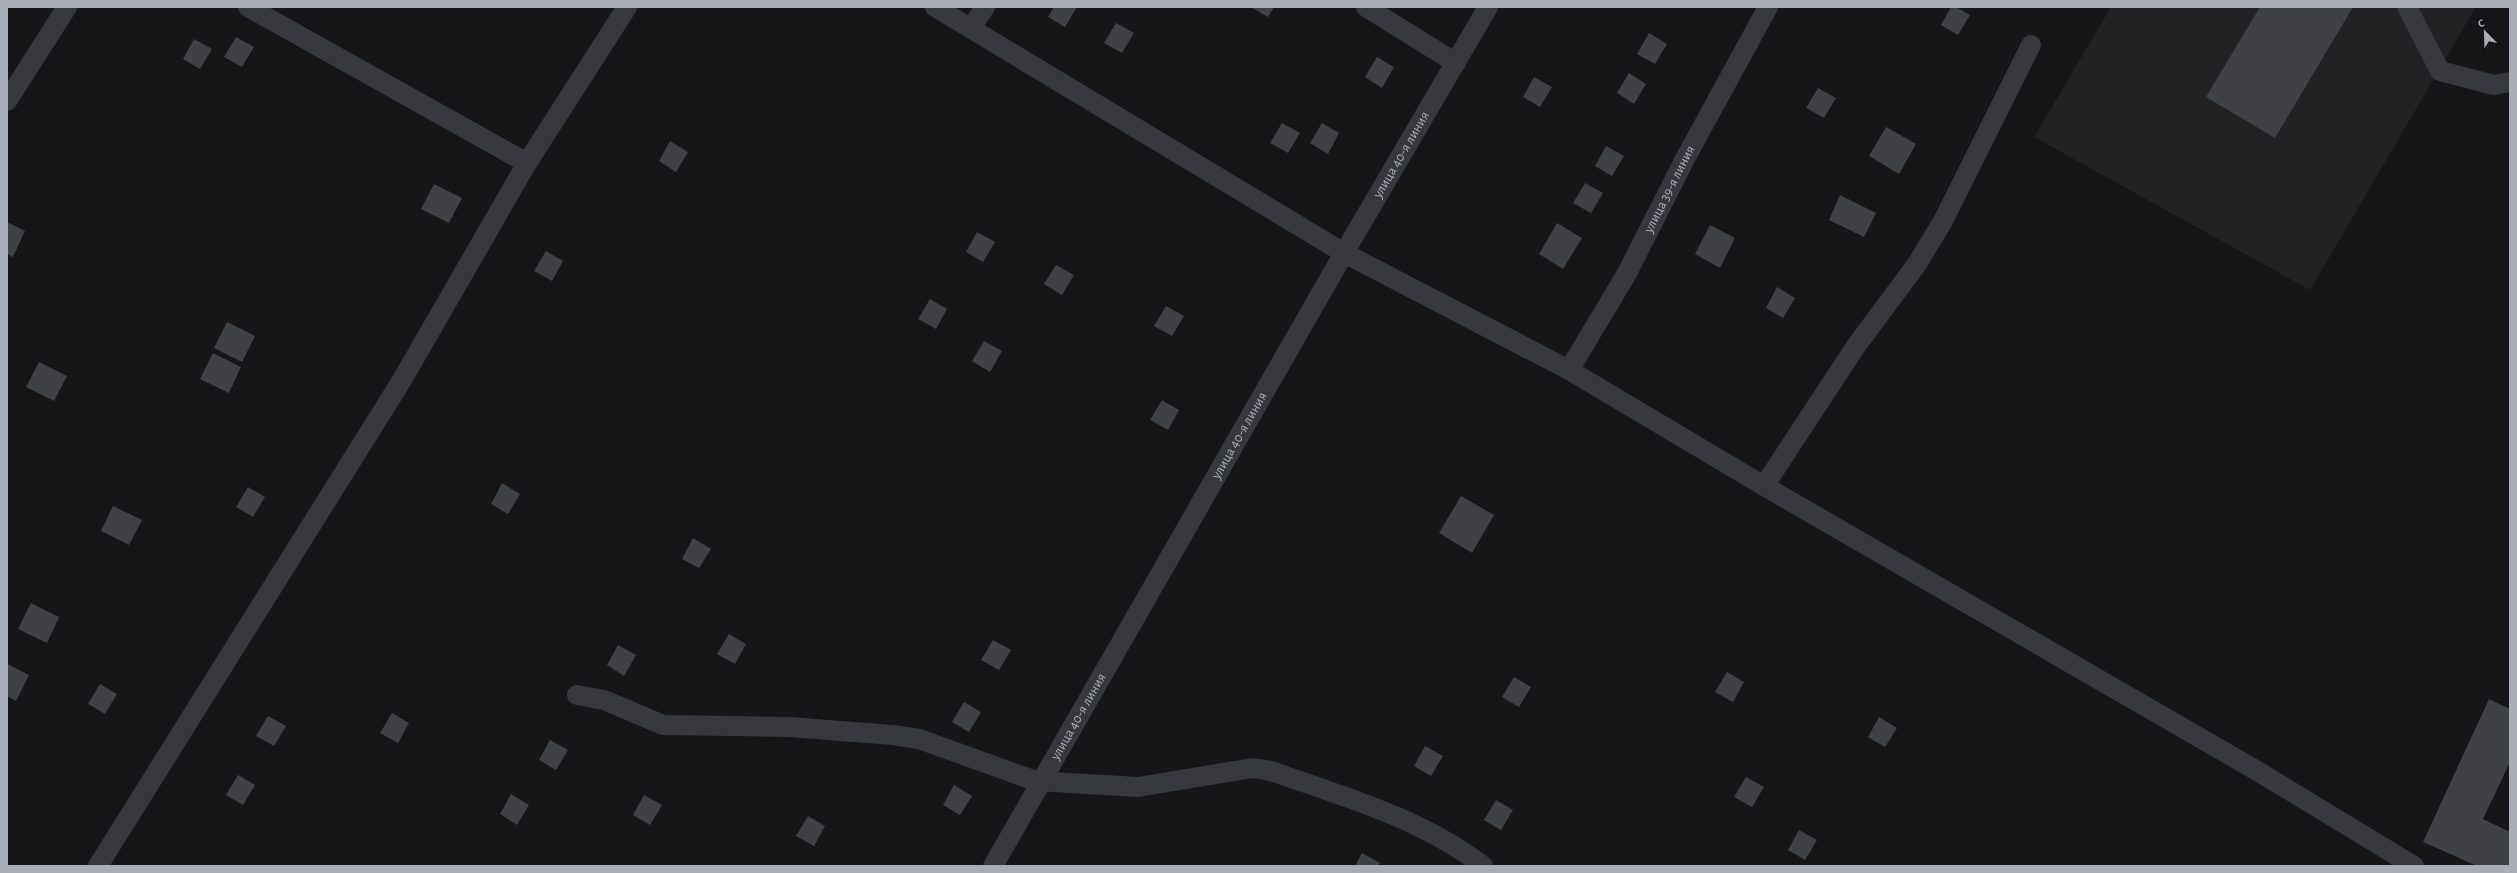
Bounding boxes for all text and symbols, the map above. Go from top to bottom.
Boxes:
north arrow [2465,12,2505,52]
text: С [2476,17,2486,30]
street label: улица 40-я линия [1370,109,1432,201]
street label: улица 39-я линия [1641,143,1698,236]
street label: улица 40-я линия [1209,390,1270,482]
street label: улица 40-я линия [1048,671,1109,763]

